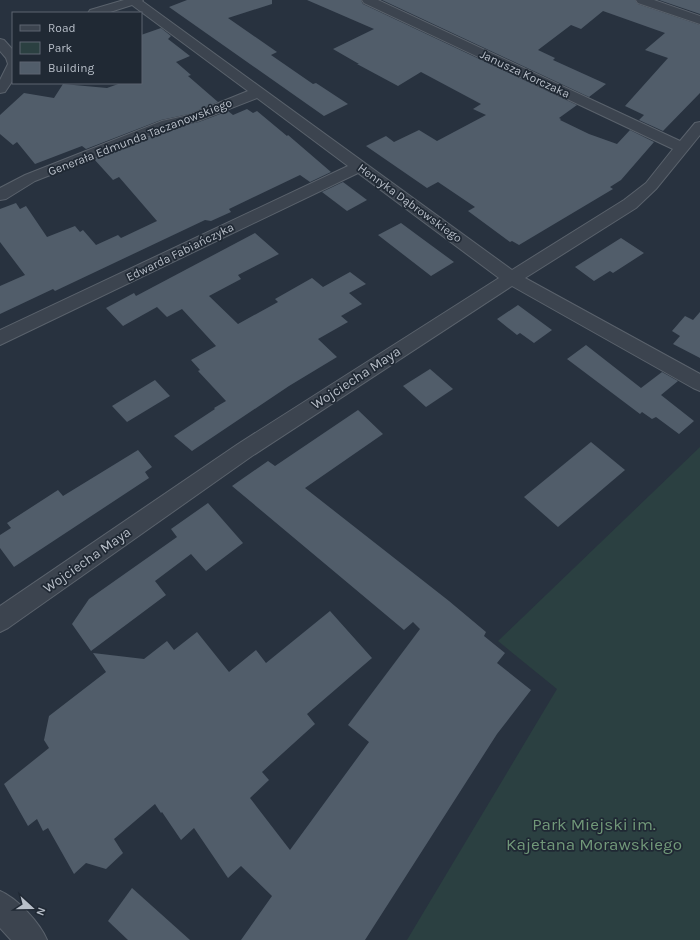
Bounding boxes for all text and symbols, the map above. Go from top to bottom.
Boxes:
legend [12,12,142,84]
text: Road [48,21,76,35]
text: Park [48,41,73,55]
street label: Janusza Korczaka [478,47,572,101]
text: Building [48,61,95,75]
street label: Generała Edmunda Taczanowskiego [46,95,234,179]
street label: Henryka Dąbrowskiego [355,161,465,245]
street label: Edwarda Fabiańczyka [124,220,236,284]
street label: Wojciecha Maya [308,343,404,413]
street label: Wojciecha Maya [40,523,134,597]
park label: Park Miejski im. Kajetana Morawskiego [506,814,682,854]
north arrow [12,888,52,928]
text: N [33,905,48,917]

